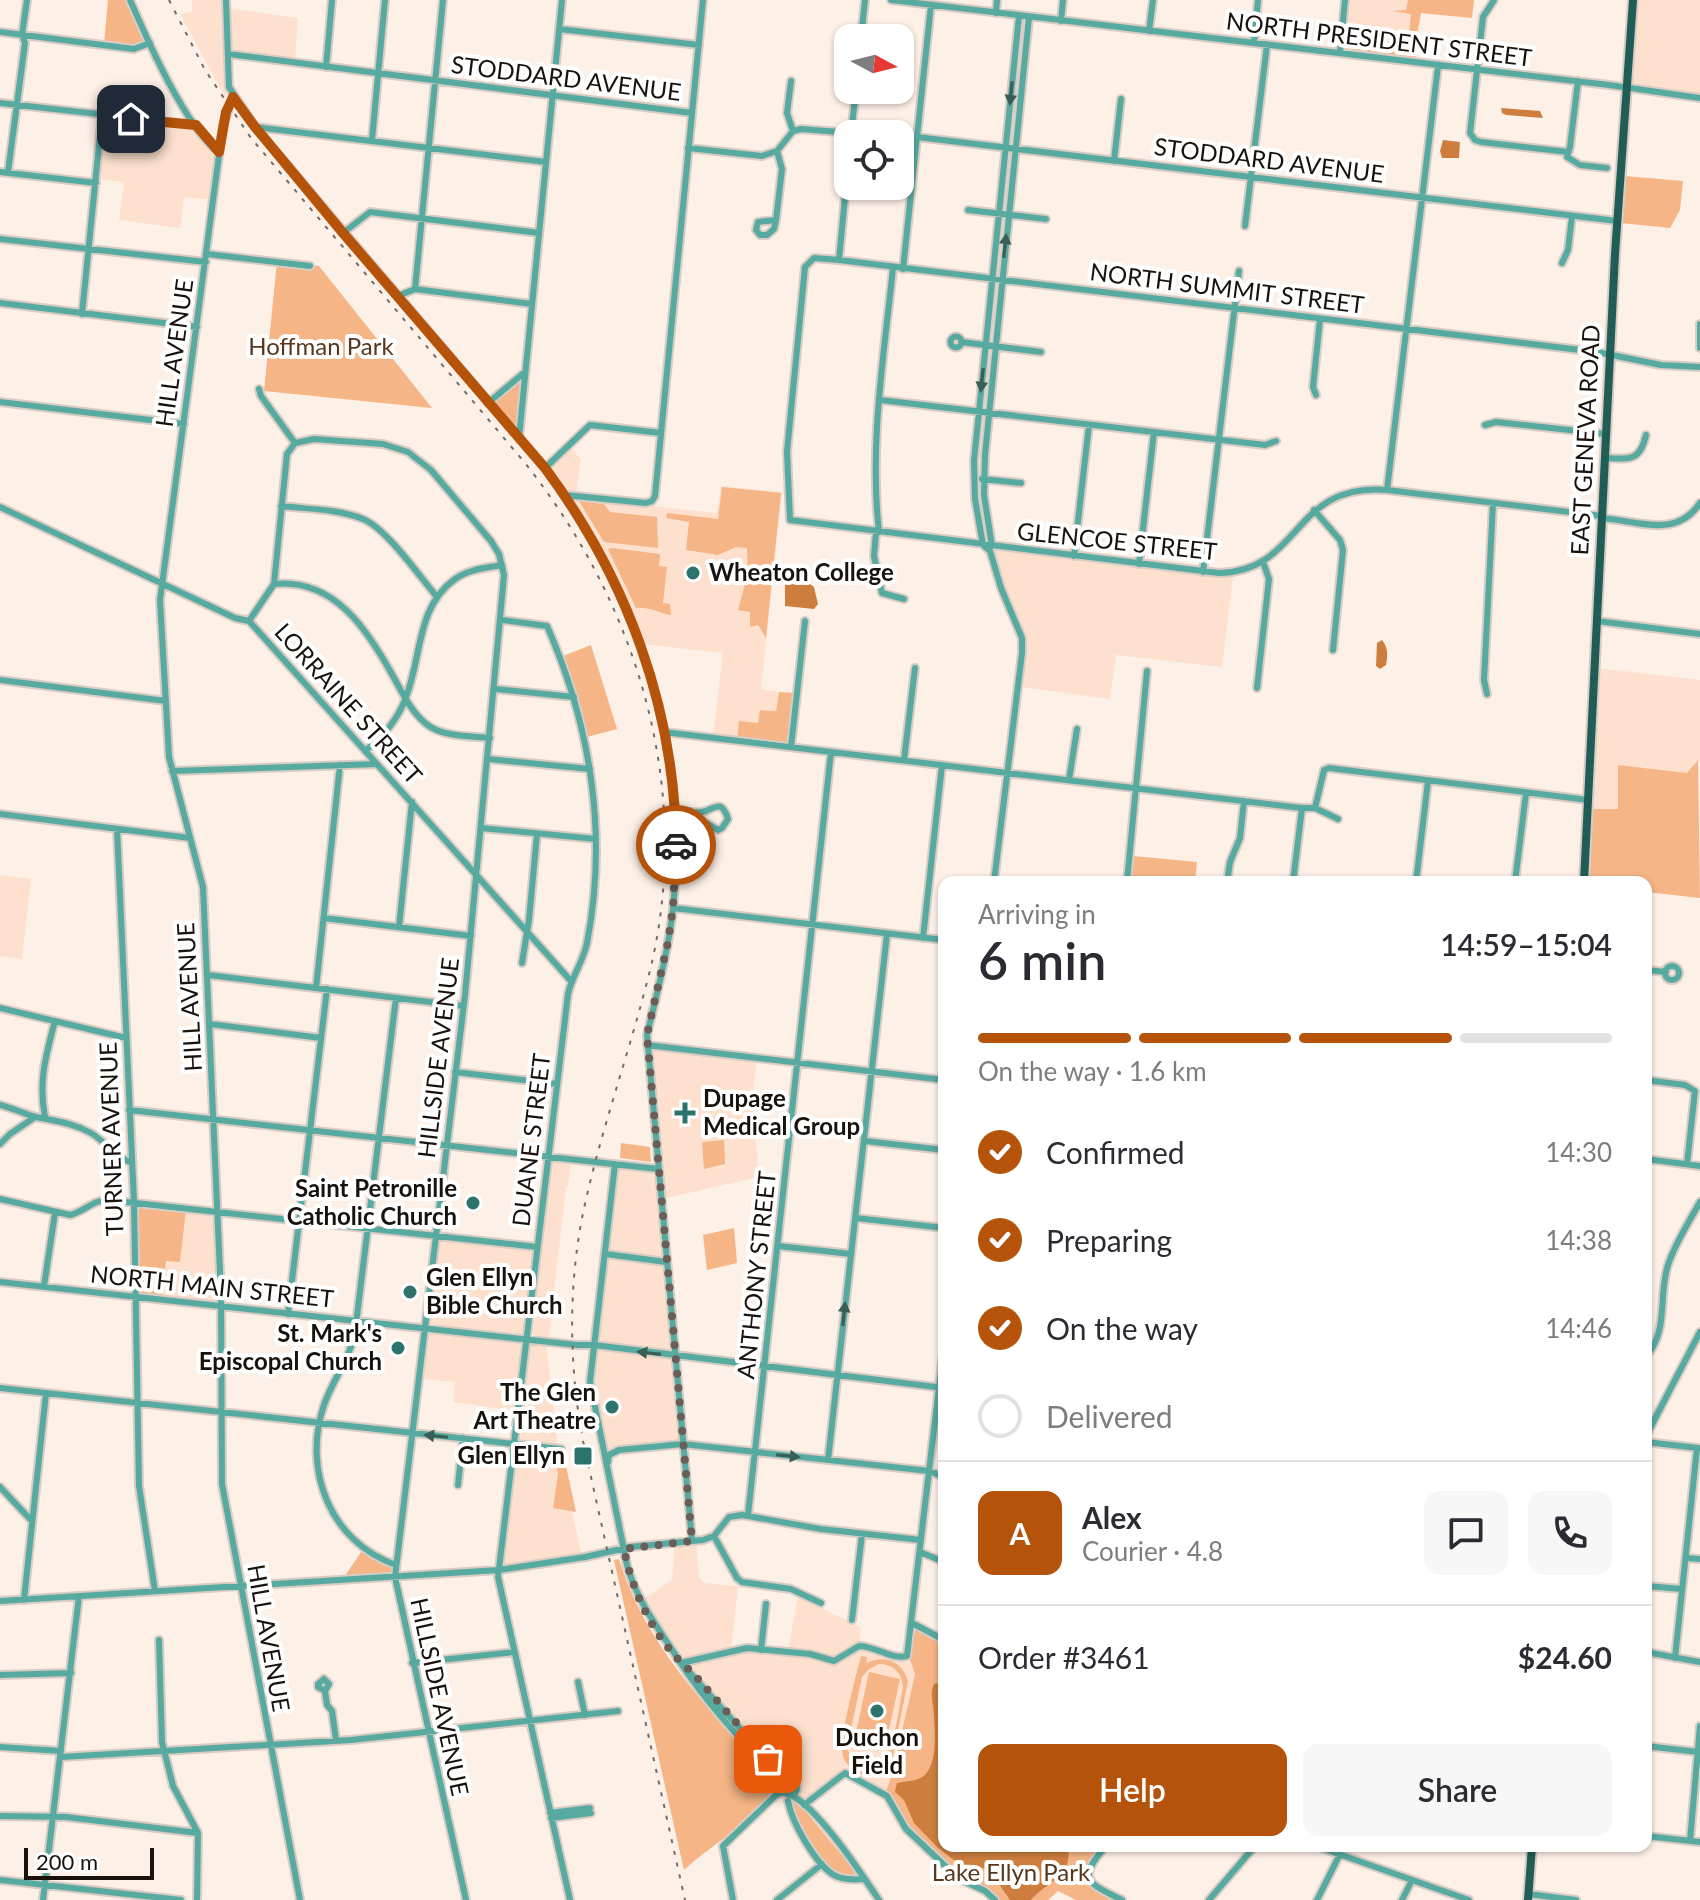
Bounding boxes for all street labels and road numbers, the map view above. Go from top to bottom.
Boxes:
street label: NORTH PRESIDENT STREET [1225,5,1534,72]
street label: STODDARD AVENUE [450,49,683,106]
street label: STODDARD AVENUE [1153,131,1386,188]
street label: NORTH SUMMIT STREET [1088,256,1366,319]
street label: HILL AVENUE [149,277,198,429]
street label: EAST GENEVA ROAD [1564,324,1605,556]
street label: GLENCOE STREET [1016,516,1219,565]
street label: LORRAINE STREET [269,617,429,789]
street label: HILL AVENUE [170,922,207,1072]
street label: HILLSIDE AVENUE [411,956,464,1160]
street label: TURNER AVENUE [93,1041,128,1237]
street label: DUANE STREET [506,1052,556,1228]
street label: ANTHONY STREET [730,1169,781,1380]
street label: NORTH MAIN STREET [89,1258,335,1313]
street label: HILL AVENUE [242,1562,297,1714]
street label: HILLSIDE AVENUE [405,1595,476,1798]

